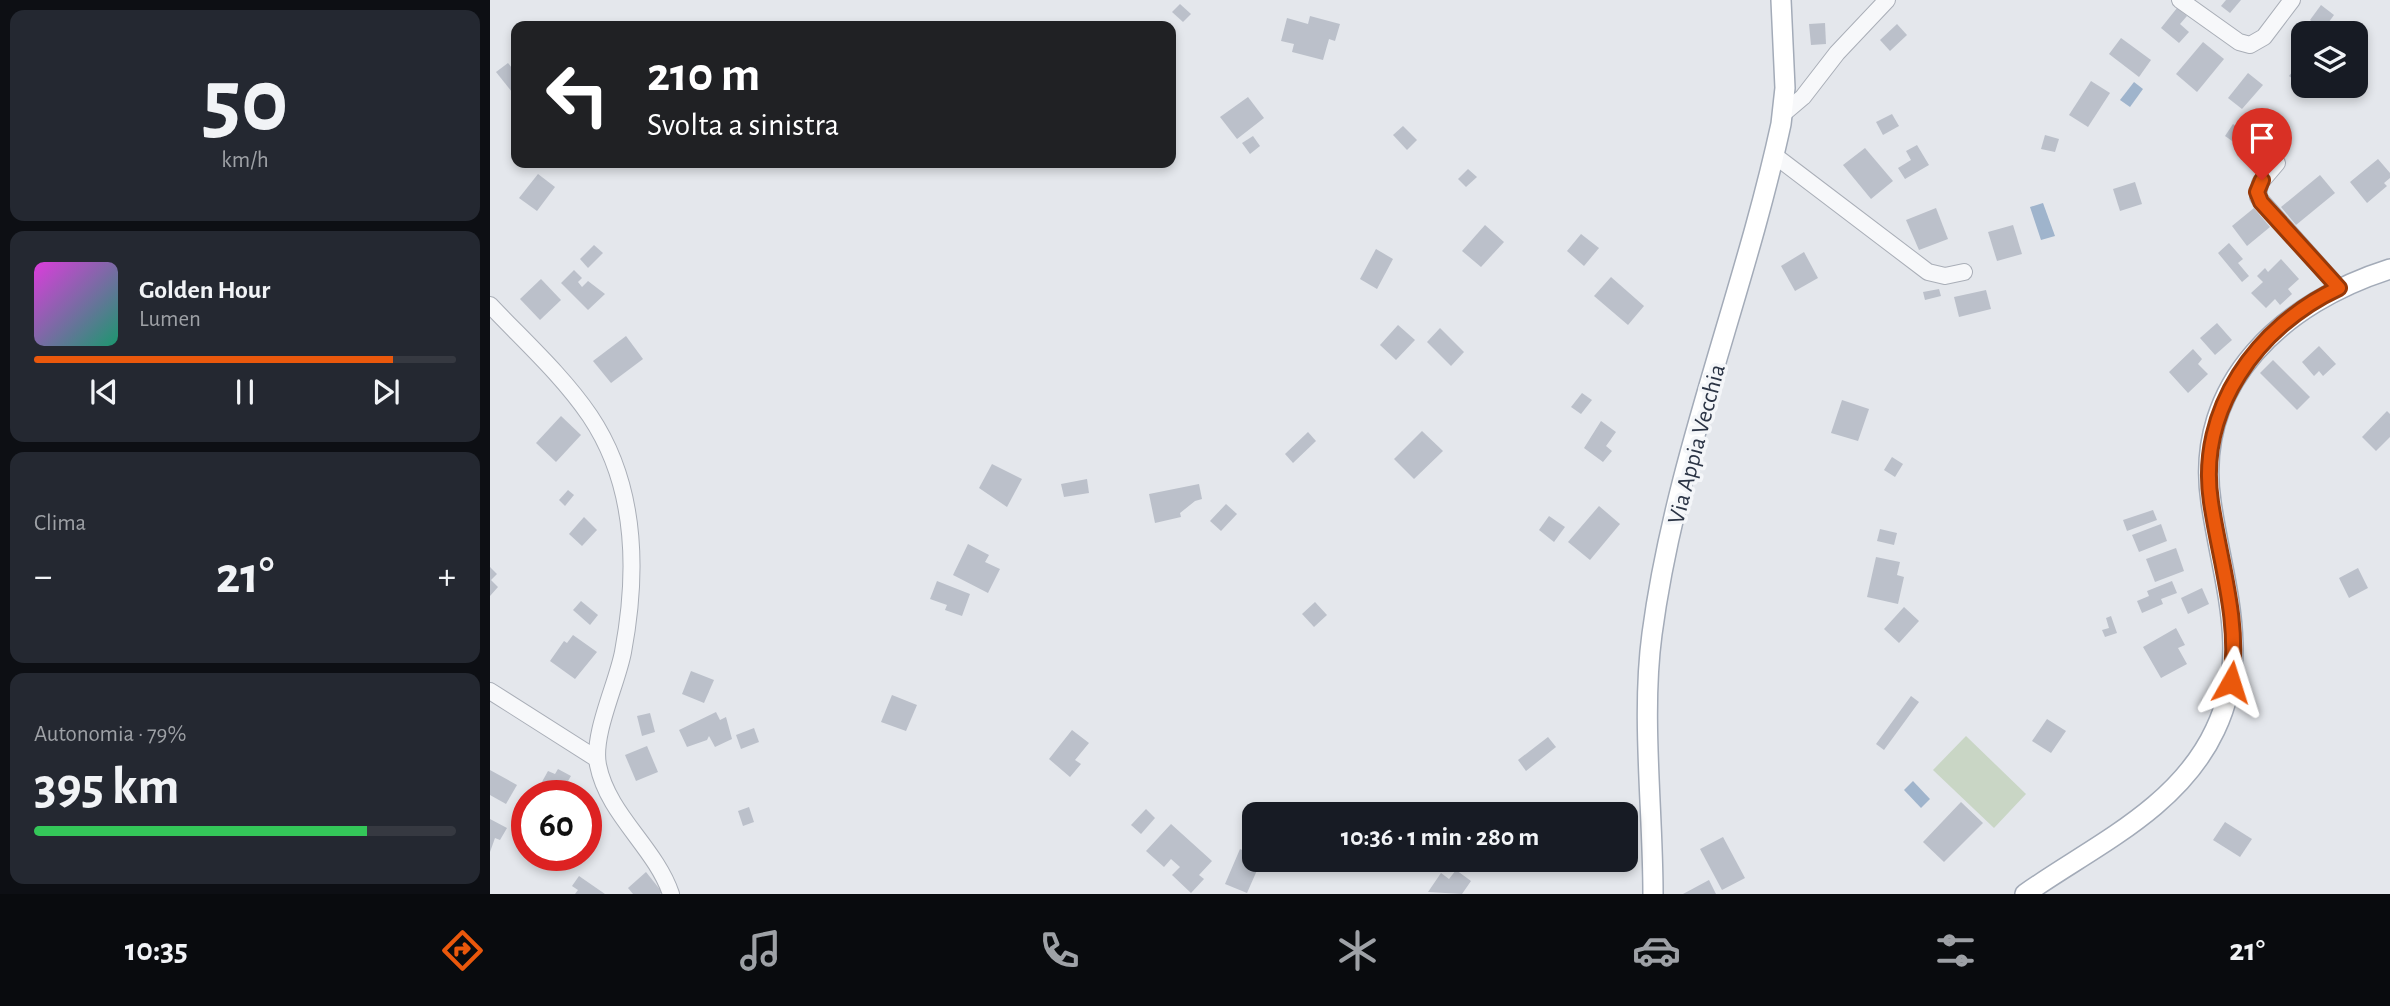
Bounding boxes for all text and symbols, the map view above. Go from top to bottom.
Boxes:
map controls [2291,21,2368,98]
button: layers [2291,21,2368,98]
icon: left [532,49,623,140]
text: 210 m [647,51,760,100]
text: 50 [202,56,288,147]
pin [2232,108,2292,180]
text: Svolta a sinistra [647,109,839,141]
icon: arrive [2243,119,2281,157]
text: km/h [221,149,269,172]
text: Golden Hour [139,277,270,303]
text: Lumen [139,308,201,331]
street label: Via Appia Vecchia [1664,362,1730,527]
icon: previous [85,373,123,411]
icon: pause [226,373,264,411]
icon: next [367,373,405,411]
text: Clima [34,512,86,535]
text: 21° [216,550,274,602]
text: − [34,558,52,596]
text: + [438,558,456,596]
position arrow [2194,645,2268,719]
text: Autonomia · 79% [34,723,186,746]
text: 395 km [34,761,180,813]
speed limit sign: 60 [511,780,602,871]
text: 10:36 · 1 min · 280 m [1341,824,1539,850]
icon: directions [438,926,487,975]
icon: music [736,926,785,975]
icon: phone [1035,926,1084,975]
icon: climate [1333,926,1382,975]
icon: car [1632,926,1681,975]
icon: filters [1931,926,1980,975]
text: 10:35 [125,934,188,966]
text: 21° [2229,934,2265,966]

